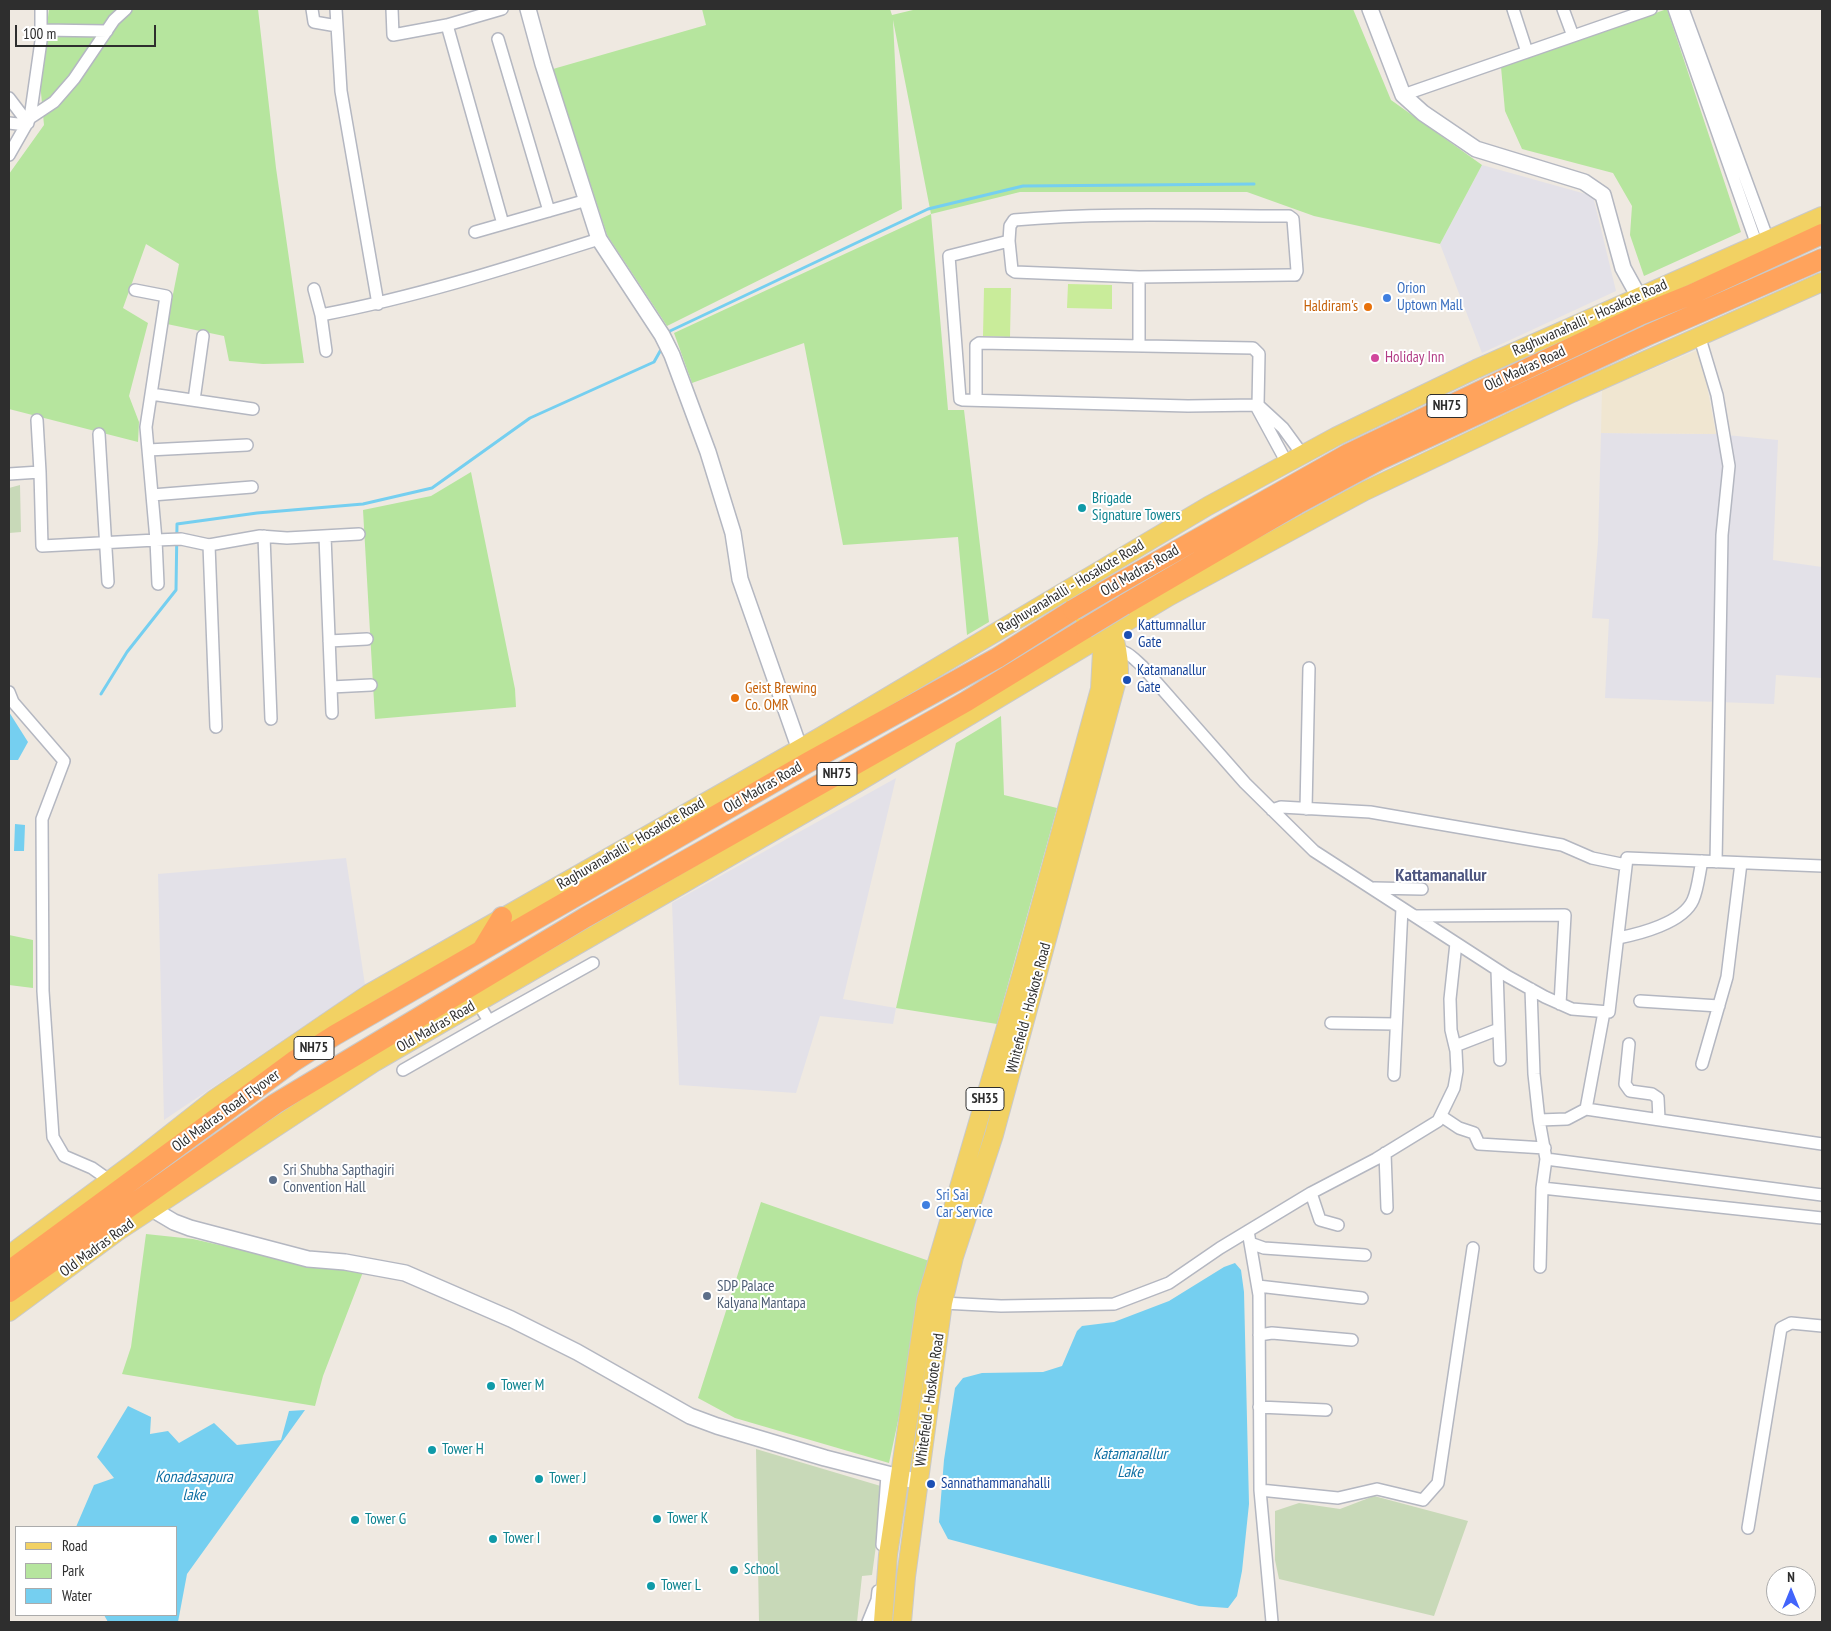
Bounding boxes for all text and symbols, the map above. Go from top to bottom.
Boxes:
scale bar [18,15,159,47]
text: 100 m [23,24,56,43]
street label: Raghuvanahalli - Hosakote Road [1510,276,1670,360]
place label: Orion Uptown Mall [1397,280,1463,315]
marker: Orion Uptown Mall [1381,292,1393,304]
place label: Haldiram's [1304,298,1358,316]
marker: Haldiram's [1362,301,1374,313]
street label: Old Madras Road [1482,342,1568,396]
place label: Holiday Inn [1385,349,1444,367]
marker: Holiday Inn [1369,352,1381,364]
road number: NH75 [1427,394,1467,418]
place label: Brigade Signature Towers [1092,490,1180,525]
marker: Brigade Signature Towers [1076,502,1088,514]
street label: Raghuvanahalli - Hosakote Road [995,536,1147,638]
street label: Old Madras Road [1098,541,1182,601]
place label: Kattumnallur Gate [1138,617,1206,652]
marker: Kattumnallur Gate [1122,629,1134,641]
place label: Katamanallur Gate [1137,662,1206,697]
marker: Katamanallur Gate [1121,674,1133,686]
place label: Geist Brewing Co. OMR [745,680,817,715]
marker: Geist Brewing Co. OMR [729,692,741,704]
street label: Old Madras Road [721,758,805,818]
road number: NH75 [817,762,857,786]
street label: Raghuvanahalli - Hosakote Road [554,794,708,894]
district label: Kattamanallur [1395,865,1487,887]
street label: Whitefield - Hoskote Road [1003,941,1055,1075]
street label: Old Madras Road [394,997,478,1057]
road number: NH75 [294,1036,334,1060]
street label: Old Madras Road Flyover [169,1066,283,1156]
road number: SH35 [966,1088,1004,1110]
place label: Sri Shubha Sapthagiri Convention Hall [283,1162,395,1197]
marker: Sri Shubha Sapthagiri Convention Hall [267,1174,279,1186]
place label: Sri Sai Car Service [936,1187,993,1222]
marker: Sri Sai Car Service [920,1199,932,1211]
street label: Old Madras Road [56,1215,138,1281]
place label: SDP Palace Kalyana Mantapa [717,1278,806,1313]
marker: SDP Palace Kalyana Mantapa [701,1290,713,1302]
street label: Whitefield - Hoskote Road [912,1332,948,1468]
place label: Tower M [501,1377,544,1395]
marker: Tower M [485,1380,497,1392]
place label: Tower H [442,1441,484,1459]
marker: Tower H [426,1444,438,1456]
water label: Katamanallur Lake [1093,1444,1167,1482]
water label: Konadasapura lake [155,1467,233,1505]
place label: Tower J [549,1470,586,1488]
marker: Tower J [533,1473,545,1485]
place label: Sannathammanahalli [941,1475,1050,1493]
marker: Sannathammanahalli [925,1478,937,1490]
place label: Tower K [667,1510,708,1528]
place label: Tower G [365,1511,406,1529]
marker: Tower K [651,1513,663,1525]
marker: Tower G [349,1514,361,1526]
legend [15,1526,178,1616]
place label: Tower I [503,1530,540,1548]
marker: Tower I [487,1533,499,1545]
text: Road [62,1536,88,1555]
text: Park [62,1561,84,1580]
place label: School [744,1561,779,1579]
marker: School [728,1564,740,1576]
north arrow [1766,1566,1816,1616]
text: N [1787,1568,1795,1586]
place label: Tower L [661,1577,701,1595]
marker: Tower L [645,1580,657,1592]
text: Water [62,1586,92,1605]

